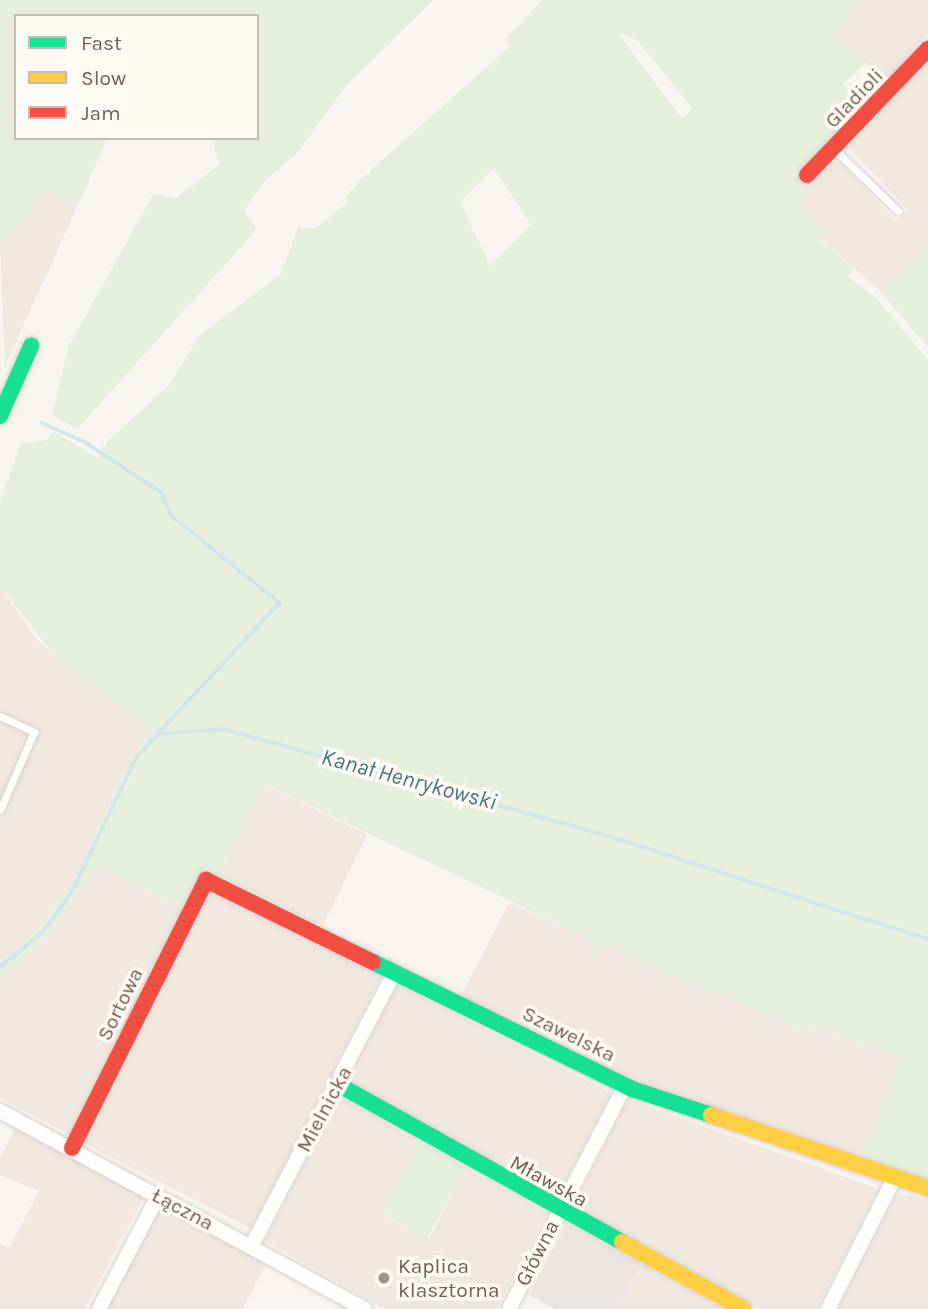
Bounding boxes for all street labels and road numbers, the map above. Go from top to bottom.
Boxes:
street label: Gladioli [819,63,889,133]
street label: Sortowa [92,963,148,1045]
street label: Szawelska [518,1001,620,1067]
street label: Mielnicka [291,1062,357,1156]
street label: Mławska [506,1149,592,1213]
street label: Łączna [148,1182,218,1236]
street label: Główna [510,1216,564,1290]

